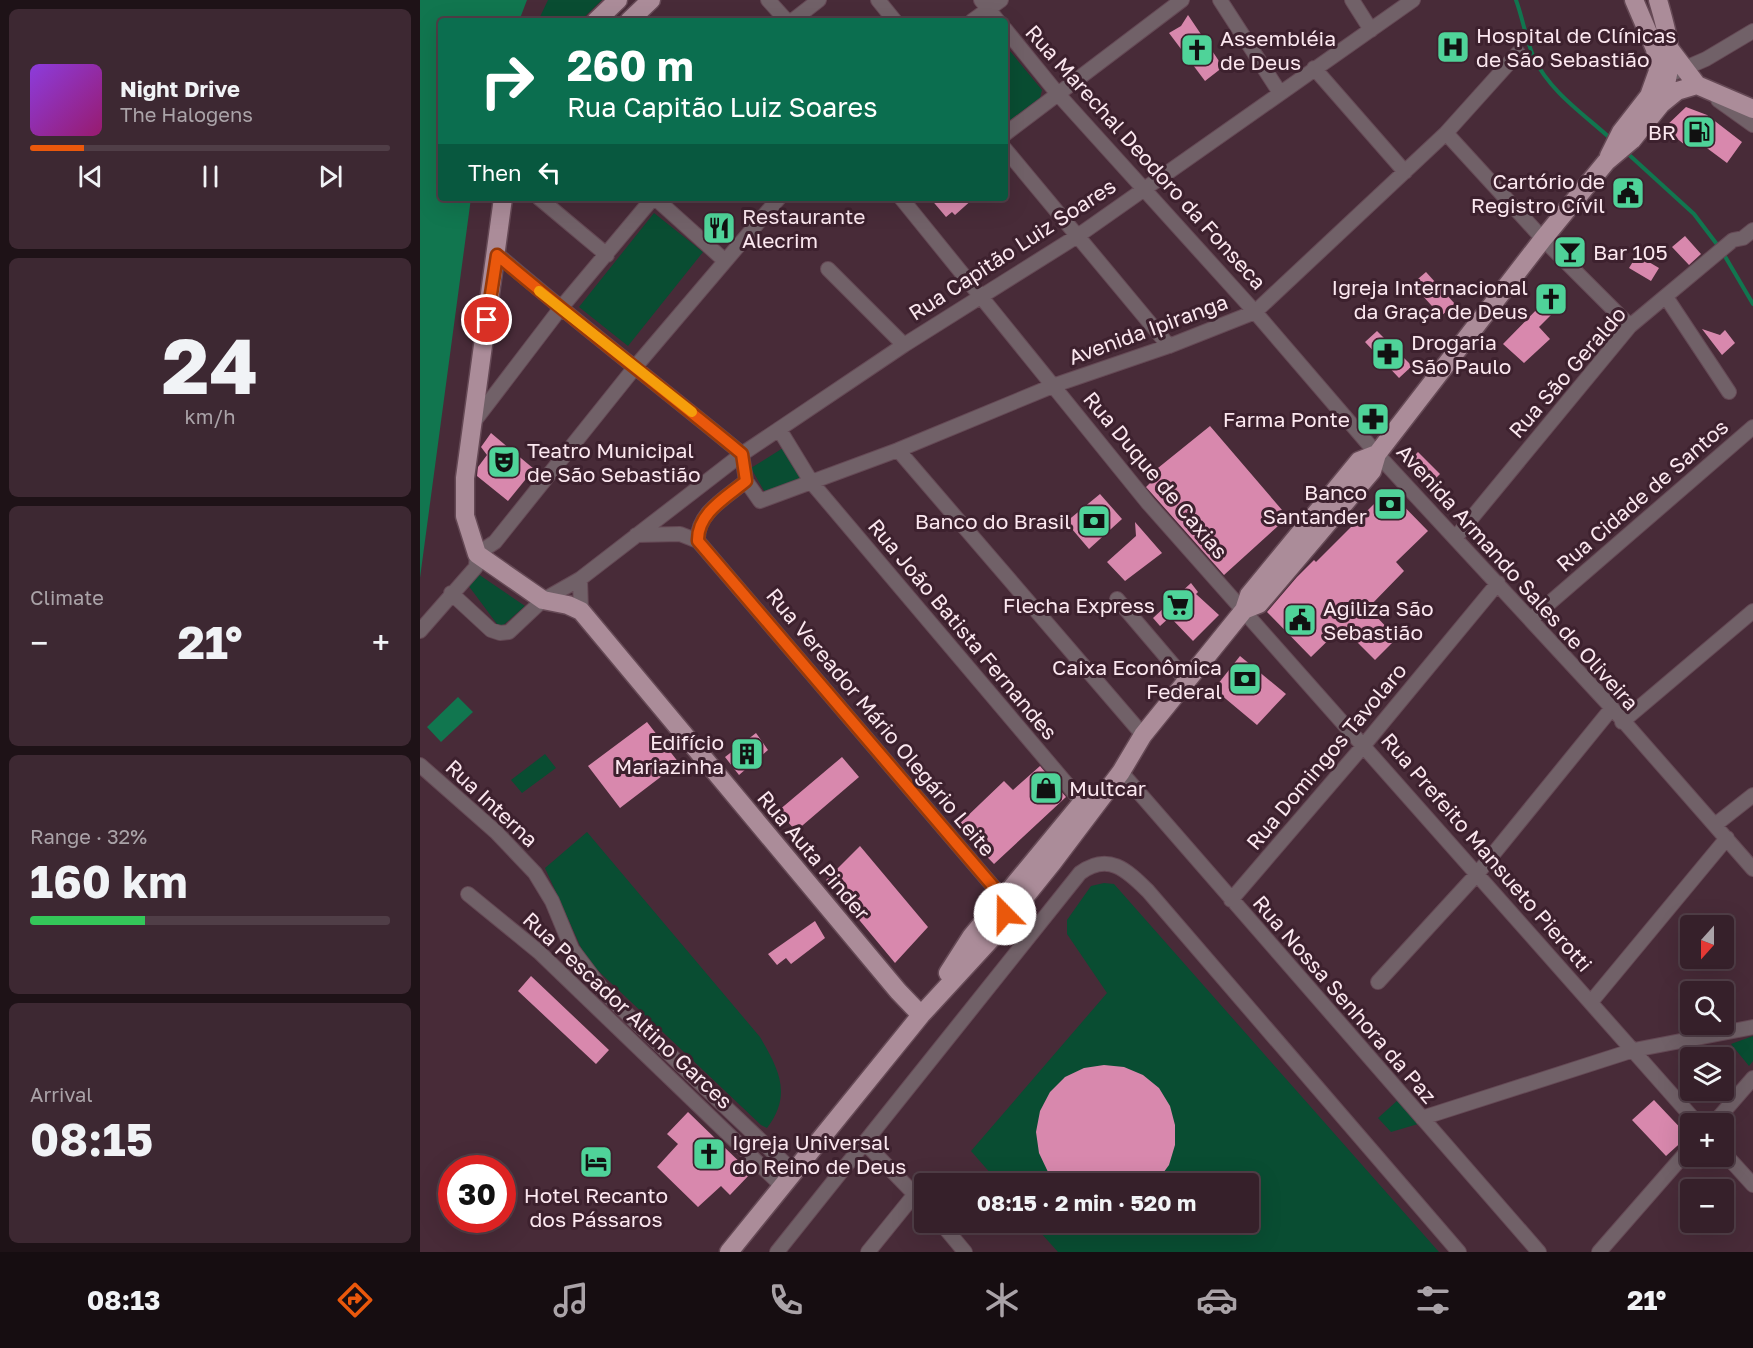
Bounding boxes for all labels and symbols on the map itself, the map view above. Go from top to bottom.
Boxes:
street label: Rua Marechal Deodoro da Fonseca [1020,19,1272,295]
place label: Hospital de Clínicas de São Sebastião [1476,22,1676,72]
place label: Assembléia de Deus [1220,25,1336,75]
hospital icon: Hospital de Clínicas de São Sebastião [1435,29,1471,65]
church icon: Assembléia de Deus [1179,32,1215,68]
fuel station icon: BR [1681,114,1717,150]
place label: BR [1648,119,1676,145]
place label: Cartório de Registro Cívil [1471,168,1605,218]
street label: Rua Capitão Luiz Soares [904,172,1120,326]
public building icon: Cartório de Registro Cívil [1610,175,1646,211]
place label: Restaurante Alecrim [742,203,865,253]
restaurant icon: Restaurante Alecrim [701,210,737,246]
bar icon: Bar 105 [1552,234,1588,270]
place label: Bar 105 [1593,239,1668,265]
place label: Igreja Internacional da Graça de Deus [1332,274,1528,324]
church icon: Igreja Internacional da Graça de Deus [1533,281,1569,317]
street label: Avenida Ipiranga [1065,288,1231,370]
pin [461,294,512,345]
street label: Rua São Geraldo [1503,301,1631,443]
place label: Drogaria São Paulo [1411,329,1511,379]
pharmacy icon: Drogaria São Paulo [1370,336,1406,372]
street label: Rua Duque de Caxias [1078,386,1234,564]
pharmacy icon: Farma Ponte [1355,401,1391,437]
place label: Farma Ponte [1223,406,1350,432]
street label: Rua Cidade de Santos [1551,413,1733,577]
place label: Teatro Municipal de São Sebastião [527,437,701,487]
street label: Avenida Armando Sales de Oliveira [1392,439,1644,715]
theatre icon: Teatro Municipal de São Sebastião [486,444,522,480]
place label: Banco Santander [1263,479,1367,529]
bank icon: Banco Santander [1372,486,1408,522]
bank icon: Banco do Brasil [1076,503,1112,539]
place label: Banco do Brasil [915,508,1071,534]
street label: Rua João Batista Fernandes [863,513,1063,745]
street label: Rua Vereador Mário Olegário Leite [761,583,1001,861]
supermarket icon: Flecha Express [1160,587,1196,623]
place label: Flecha Express [1003,592,1155,618]
place label: Agiliza São Sebastião [1323,595,1433,645]
public building icon: Agiliza São Sebastião [1282,602,1318,638]
place label: Caixa Econômica Federal [1052,654,1222,704]
street label: Rua Domingos Tavolaro [1240,657,1412,855]
bank icon: Caixa Econômica Federal [1227,661,1263,697]
street label: Rua Prefeito Mansueto Pierotti [1376,727,1598,977]
place label: Edifício Mariazinha [614,729,724,779]
building icon: Edifício Mariazinha [729,736,765,772]
street label: Rua Interna [441,754,543,852]
shop icon: Multcar [1028,770,1064,806]
place label: Multcar [1069,775,1146,801]
street label: Rua Auta Pinder [752,785,876,925]
position arrow [973,882,1037,946]
street label: Rua Nossa Senhora da Paz [1248,890,1442,1108]
street label: Rua Pescador Altino Garces [518,906,738,1114]
north arrow [1680,915,1734,969]
place label: Igreja Universal do Reino de Deus [732,1129,906,1179]
church icon: Igreja Universal do Reino de Deus [691,1136,727,1172]
hotel icon: Hotel Recanto dos Pássaros [578,1144,614,1180]
speed limit sign: 30 [438,1155,516,1233]
place label: Hotel Recanto dos Pássaros [524,1182,668,1232]

